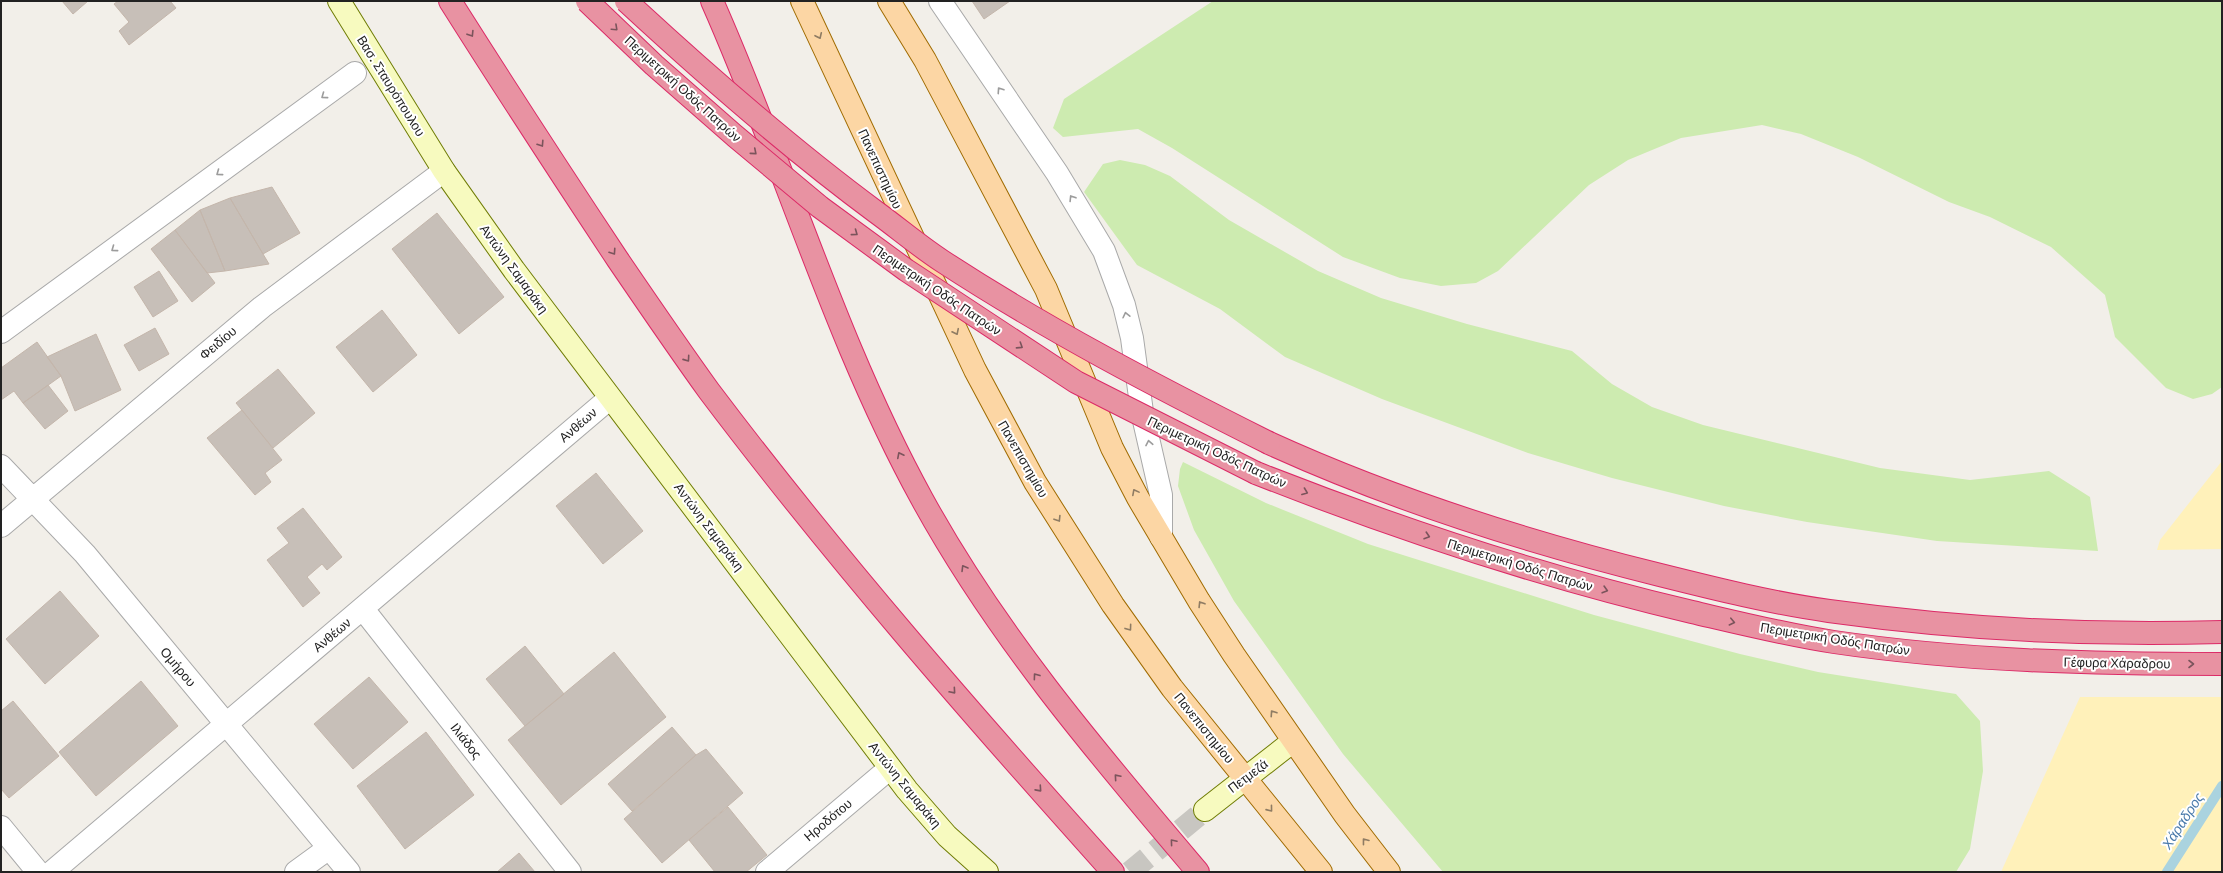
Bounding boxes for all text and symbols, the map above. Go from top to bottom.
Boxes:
one-way arrow [610,23,618,31]
one-way arrow [466,30,474,37]
one-way arrow [814,32,822,39]
street label: Βασ. Σταυρόπουλου [354,33,428,139]
street label: Περιμετρική Οδός Πατρών [622,33,744,145]
one-way arrow [998,87,1005,94]
one-way arrow [321,91,328,98]
street label: Πανεπιστημίου [855,127,905,211]
one-way arrow [536,140,544,147]
one-way arrow [749,147,756,154]
one-way arrow [216,168,223,175]
one-way arrow [1069,195,1077,202]
street label: Αντώνη Σαμαράκη [477,222,551,316]
one-way arrow [851,228,858,236]
street label: Περιμετρική Οδός Πατρών [870,242,1004,338]
one-way arrow [111,245,118,252]
one-way arrow [608,248,616,255]
one-way arrow [1123,312,1131,318]
street label: Φειδίου [197,323,239,363]
one-way arrow [951,327,959,335]
one-way arrow [1016,341,1023,349]
one-way arrow [682,355,690,362]
street label: Ανθέων [556,405,600,445]
street label: Περιμετρική Οδός Πατρών [1145,413,1289,491]
street label: Πανεπιστημίου [995,418,1051,500]
one-way arrow [1145,440,1153,446]
one-way arrow [897,452,904,459]
street label: Αντώνη Σαμαράκη [671,480,747,574]
one-way arrow [1302,488,1309,496]
one-way arrow [1133,489,1140,497]
one-way arrow [1054,515,1061,522]
one-way arrow [1424,531,1431,540]
street label: Περιμετρική Οδός Πατρών [1446,536,1594,594]
one-way arrow [961,565,968,572]
one-way arrow [1602,586,1609,594]
one-way arrow [1199,601,1206,608]
street label: Ανθέων [310,615,354,655]
one-way arrow [1728,617,1735,625]
street label: Περιμετρική Οδός Πατρών [1759,620,1911,658]
one-way arrow [1124,624,1131,631]
street label: Ομήρου [157,644,199,690]
street label: Γέφυρα Χάραδρου [2064,655,2170,671]
one-way arrow [2188,660,2194,668]
one-way arrow [1034,673,1041,680]
one-way arrow [948,687,955,694]
street label: Πανεπιστημίου [1171,690,1237,766]
one-way arrow [1270,710,1278,717]
street label: Ιλιάδος [447,720,485,762]
street label: Αντώνη Σαμαράκη [866,739,944,831]
street label: Πετμεζά [1225,756,1271,796]
one-way arrow [1115,775,1122,782]
one-way arrow [1034,784,1042,792]
water label: Χάραδρος [2158,789,2208,853]
street label: Ηροδότου [801,796,855,844]
one-way arrow [1265,804,1272,811]
one-way arrow [1363,839,1370,846]
one-way arrow [1170,840,1177,847]

